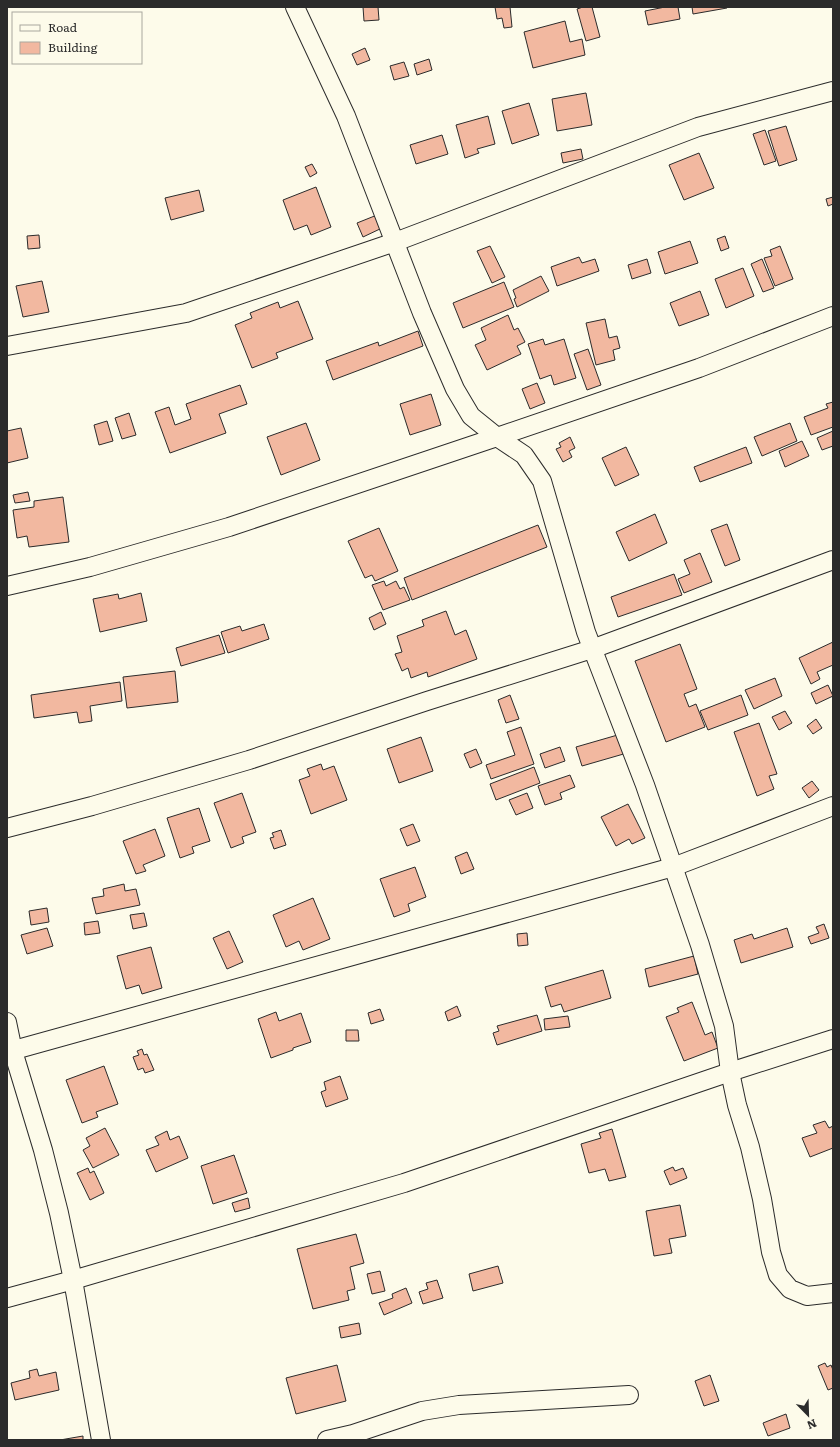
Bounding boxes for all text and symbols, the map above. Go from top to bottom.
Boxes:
legend [12,12,142,64]
text: Road [48,18,78,36]
text: Building [48,38,98,56]
north arrow [788,1395,828,1435]
text: N [805,1416,820,1434]

